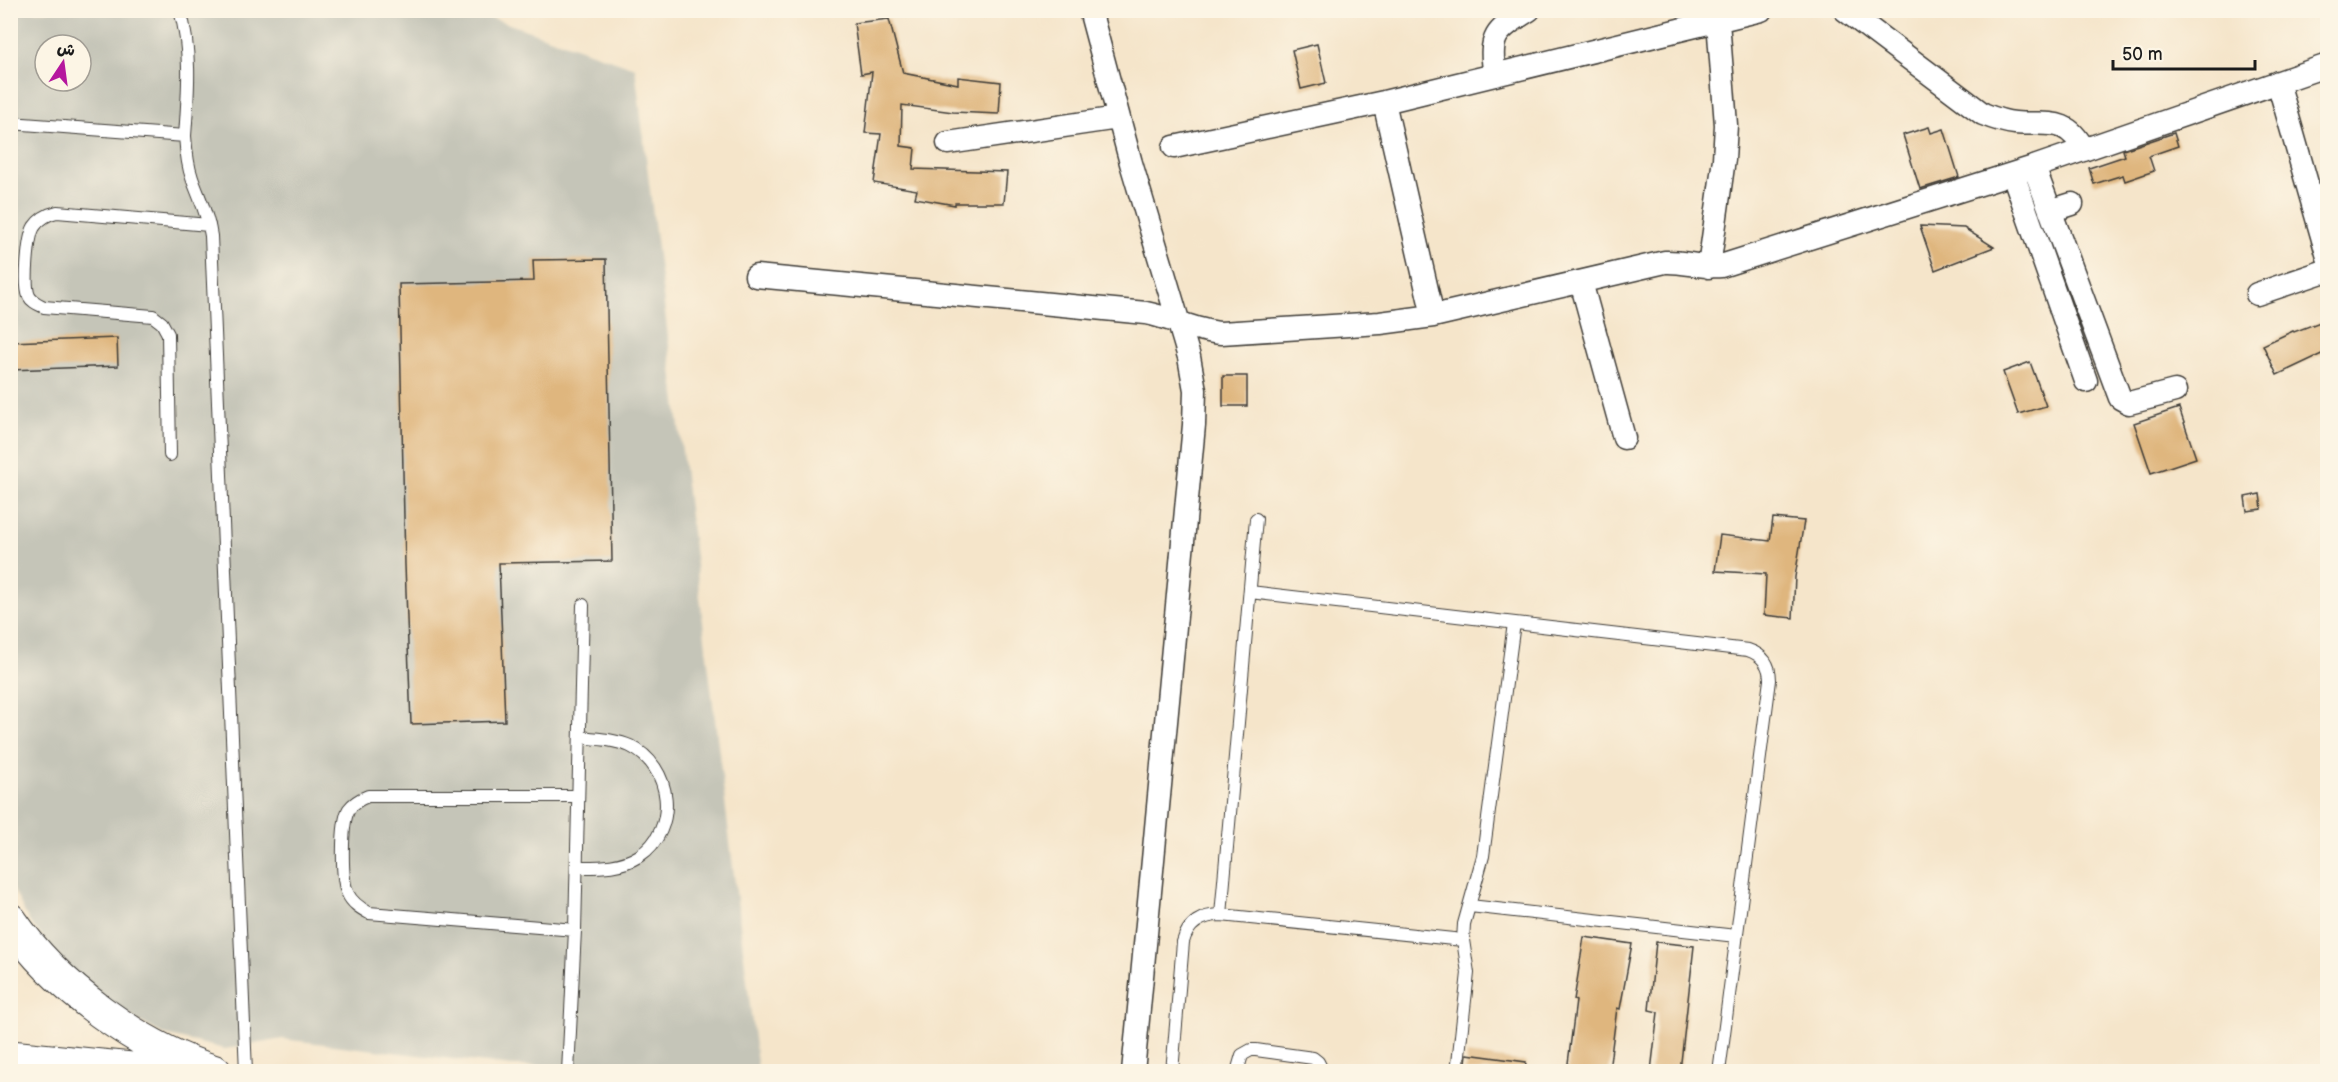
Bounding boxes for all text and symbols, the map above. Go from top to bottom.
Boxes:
north arrow [33,33,93,93]
scale bar [2113,33,2256,71]
text: ش [55,39,77,61]
text: 50 m [2122,44,2163,65]

